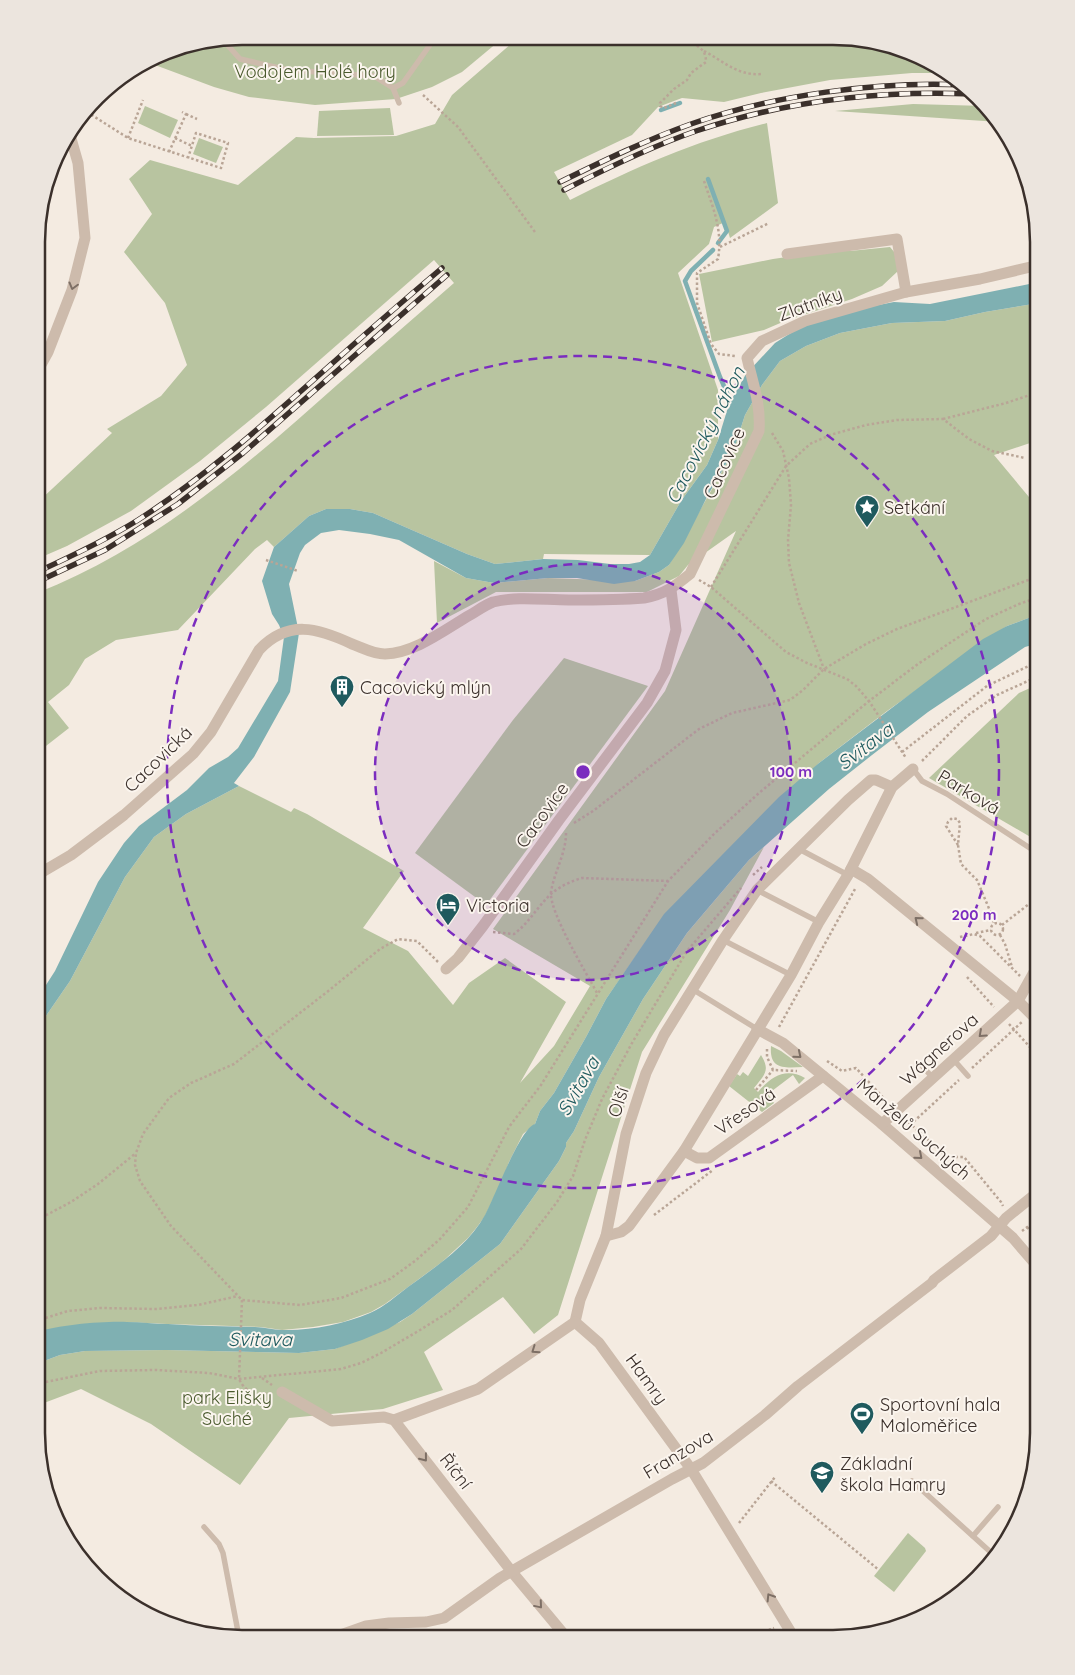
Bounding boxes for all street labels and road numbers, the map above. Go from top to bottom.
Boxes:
street label: Zlatníky [775,282,845,326]
street label: Cacovice [698,424,750,502]
street label: Cacovická [119,721,197,797]
street label: Parková [934,764,1004,820]
street label: Cacovice [510,778,574,852]
street label: Wágnerova [895,1008,983,1090]
street label: Manželů Suchých [852,1073,976,1185]
street label: Vřesová [710,1082,780,1140]
street label: Olší [602,1084,634,1120]
street label: Hamry [621,1349,673,1409]
street label: Franzova [639,1424,717,1484]
street label: Říční [435,1448,477,1494]

